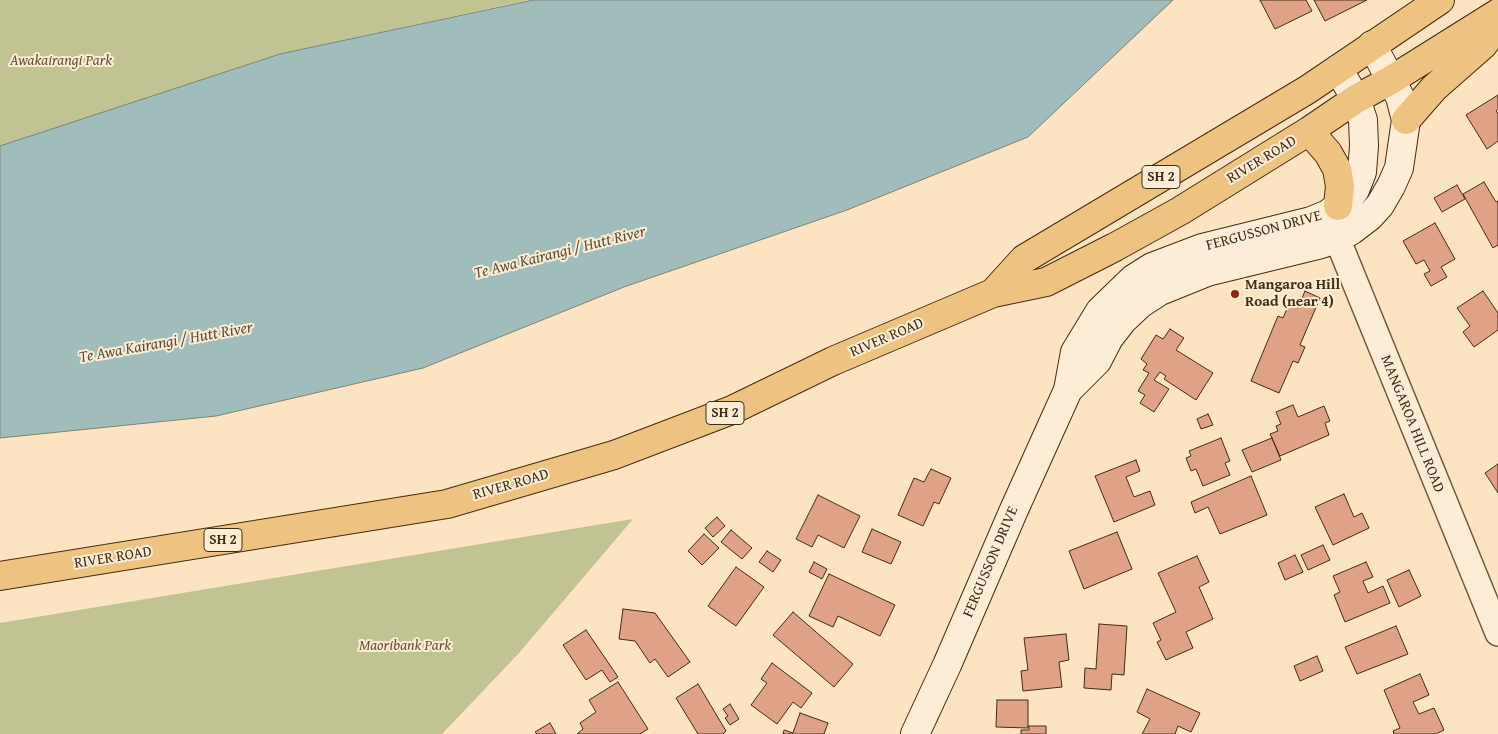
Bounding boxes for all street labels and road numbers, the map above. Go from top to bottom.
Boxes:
street label: RIVER ROAD [1224,132,1300,188]
road number: SH 2 [1142,166,1180,188]
street label: FERGUSSON DRIVE [1204,207,1324,255]
street label: RIVER ROAD [848,314,926,362]
street label: MANGAROA HILL ROAD [1376,353,1448,495]
road number: SH 2 [706,402,744,424]
street label: RIVER ROAD [471,466,551,504]
street label: FERGUSSON DRIVE [959,504,1023,620]
road number: SH 2 [204,528,242,552]
street label: RIVER ROAD [73,543,153,573]

